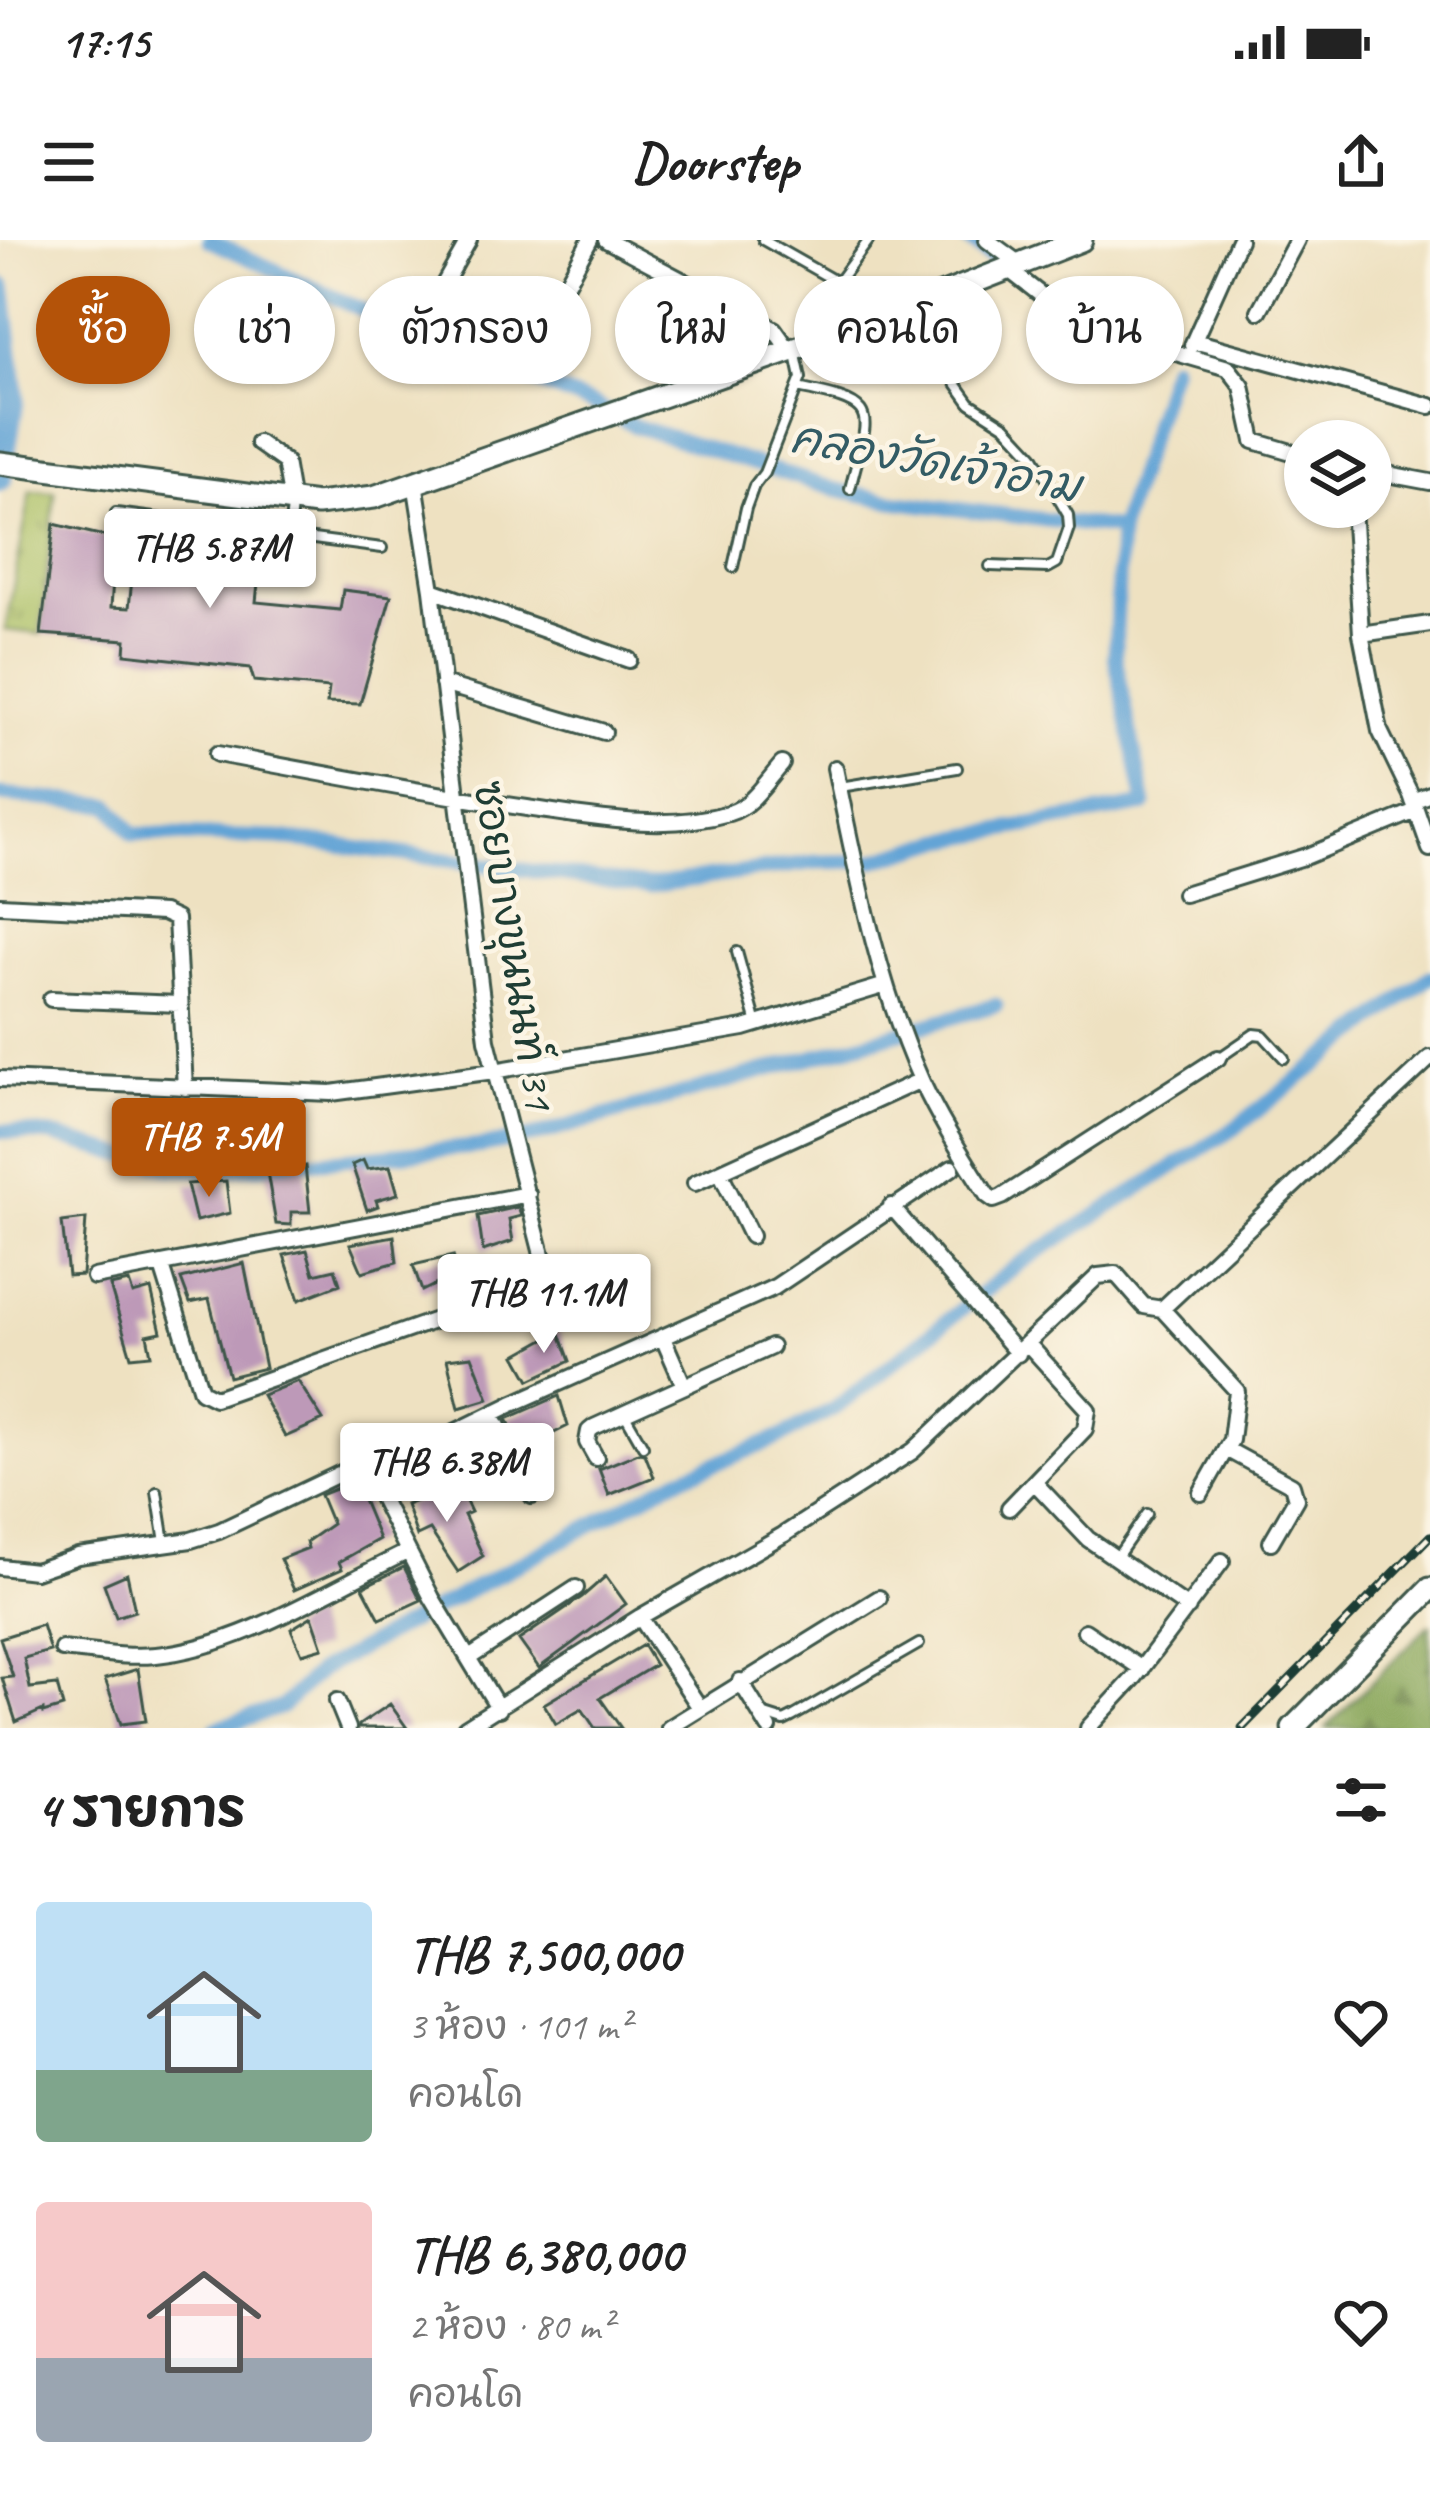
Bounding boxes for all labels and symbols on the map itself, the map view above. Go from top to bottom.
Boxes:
water label: คลองวัดเจ้าอาม [787,409,1088,517]
pin: THB 5.87M [73,509,347,611]
street label: ซอยบางขุนนนท์ 31 [457,777,568,1116]
pin: THB 7.5M [85,1098,333,1200]
pin: THB 11.1M [407,1254,681,1356]
pin: THB 6.38M [310,1423,584,1525]

